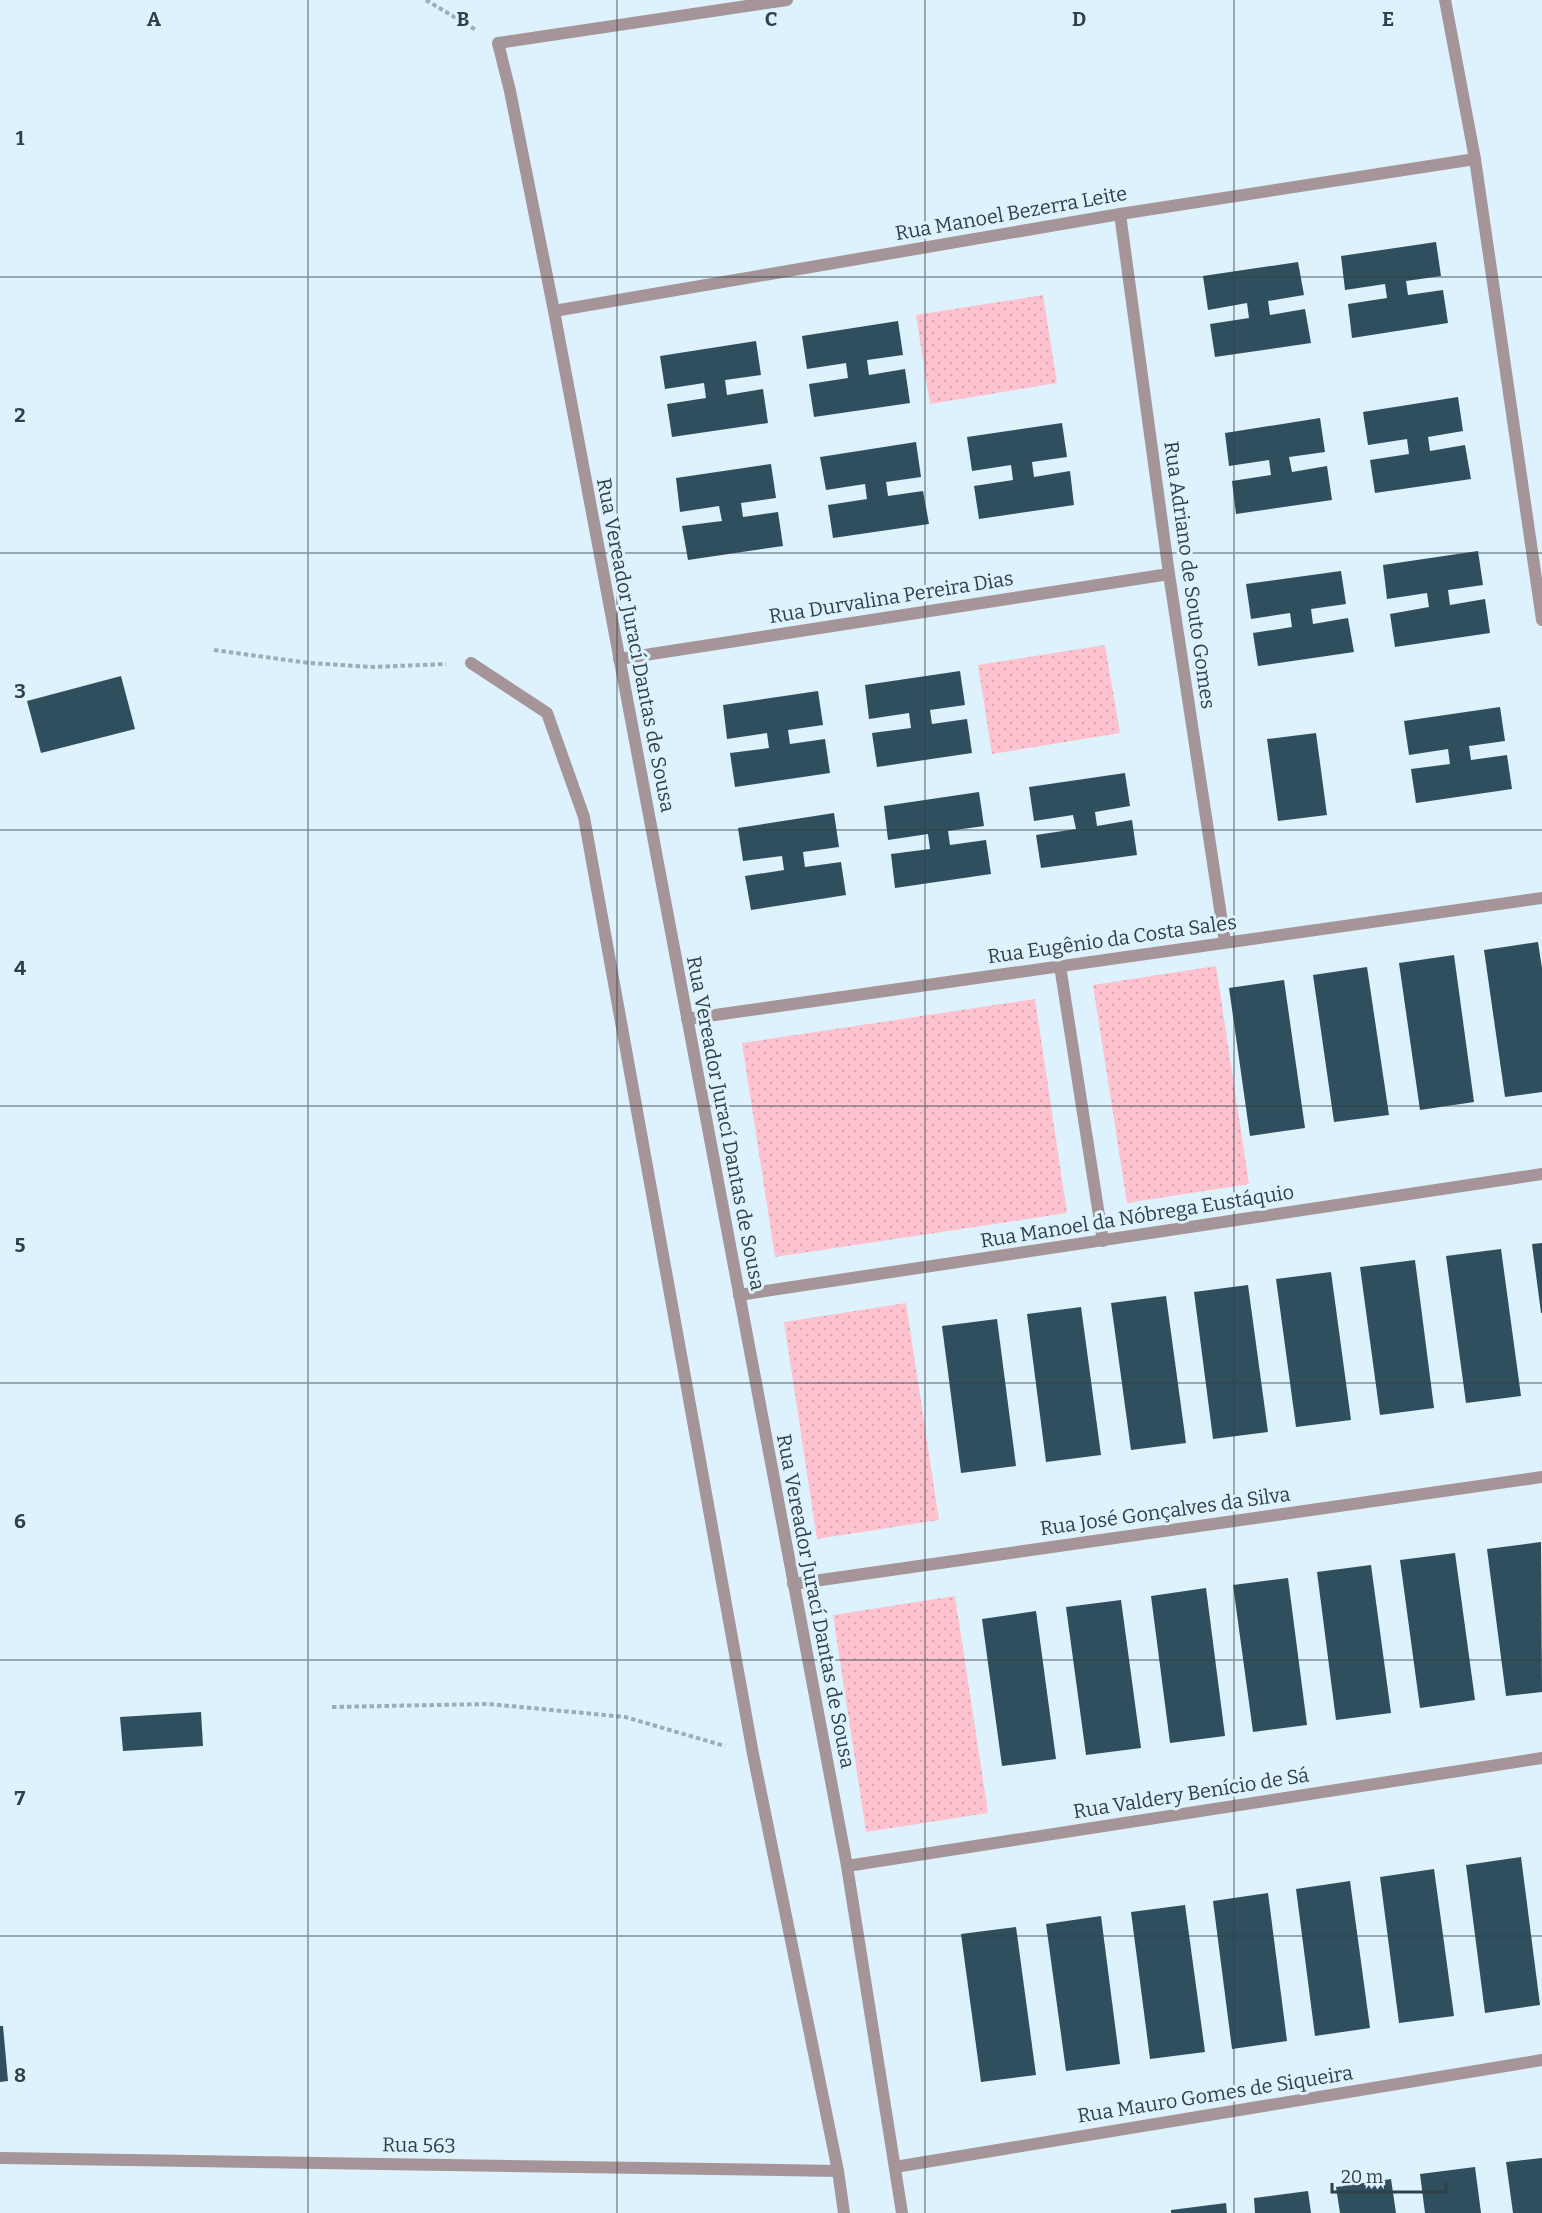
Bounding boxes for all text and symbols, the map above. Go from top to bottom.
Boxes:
text: A [147,7,162,31]
text: B [457,7,470,31]
text: C [765,7,777,31]
text: D [1072,7,1086,31]
text: E [1382,7,1394,31]
text: 1 [16,126,25,150]
street label: Rua Manoel Bezerra Leite [893,181,1129,245]
text: 2 [14,403,26,427]
street label: Rua Adriano de Souto Gomes [1159,440,1221,710]
street label: Rua Vereador Jurací Dantas de Sousa [592,476,680,814]
street label: Rua Durvalina Pereira Dias [767,566,1015,628]
text: 3 [14,679,26,703]
street label: Rua Eugênio da Costa Sales [986,910,1238,968]
street label: Rua Vereador Jurací Dantas de Sousa [682,954,770,1292]
text: 4 [14,956,26,980]
street label: Rua Manoel da Nóbrega Eustáquio [978,1179,1296,1253]
text: 5 [15,1233,26,1257]
street label: Rua Vereador Jurací Dantas de Sousa [772,1432,860,1770]
street label: Rua José Gonçalves da Silva [1038,1482,1292,1540]
text: 6 [14,1509,26,1533]
street label: Rua Valdery Benício de Sá [1071,1762,1311,1824]
text: 7 [15,1786,26,1810]
street label: Rua Mauro Gomes de Siqueira [1075,2060,1355,2128]
text: 8 [14,2063,26,2087]
street label: Rua 563 [382,2132,456,2158]
scale bar [1332,2156,1446,2194]
text: 20 m [1341,2166,1383,2188]

